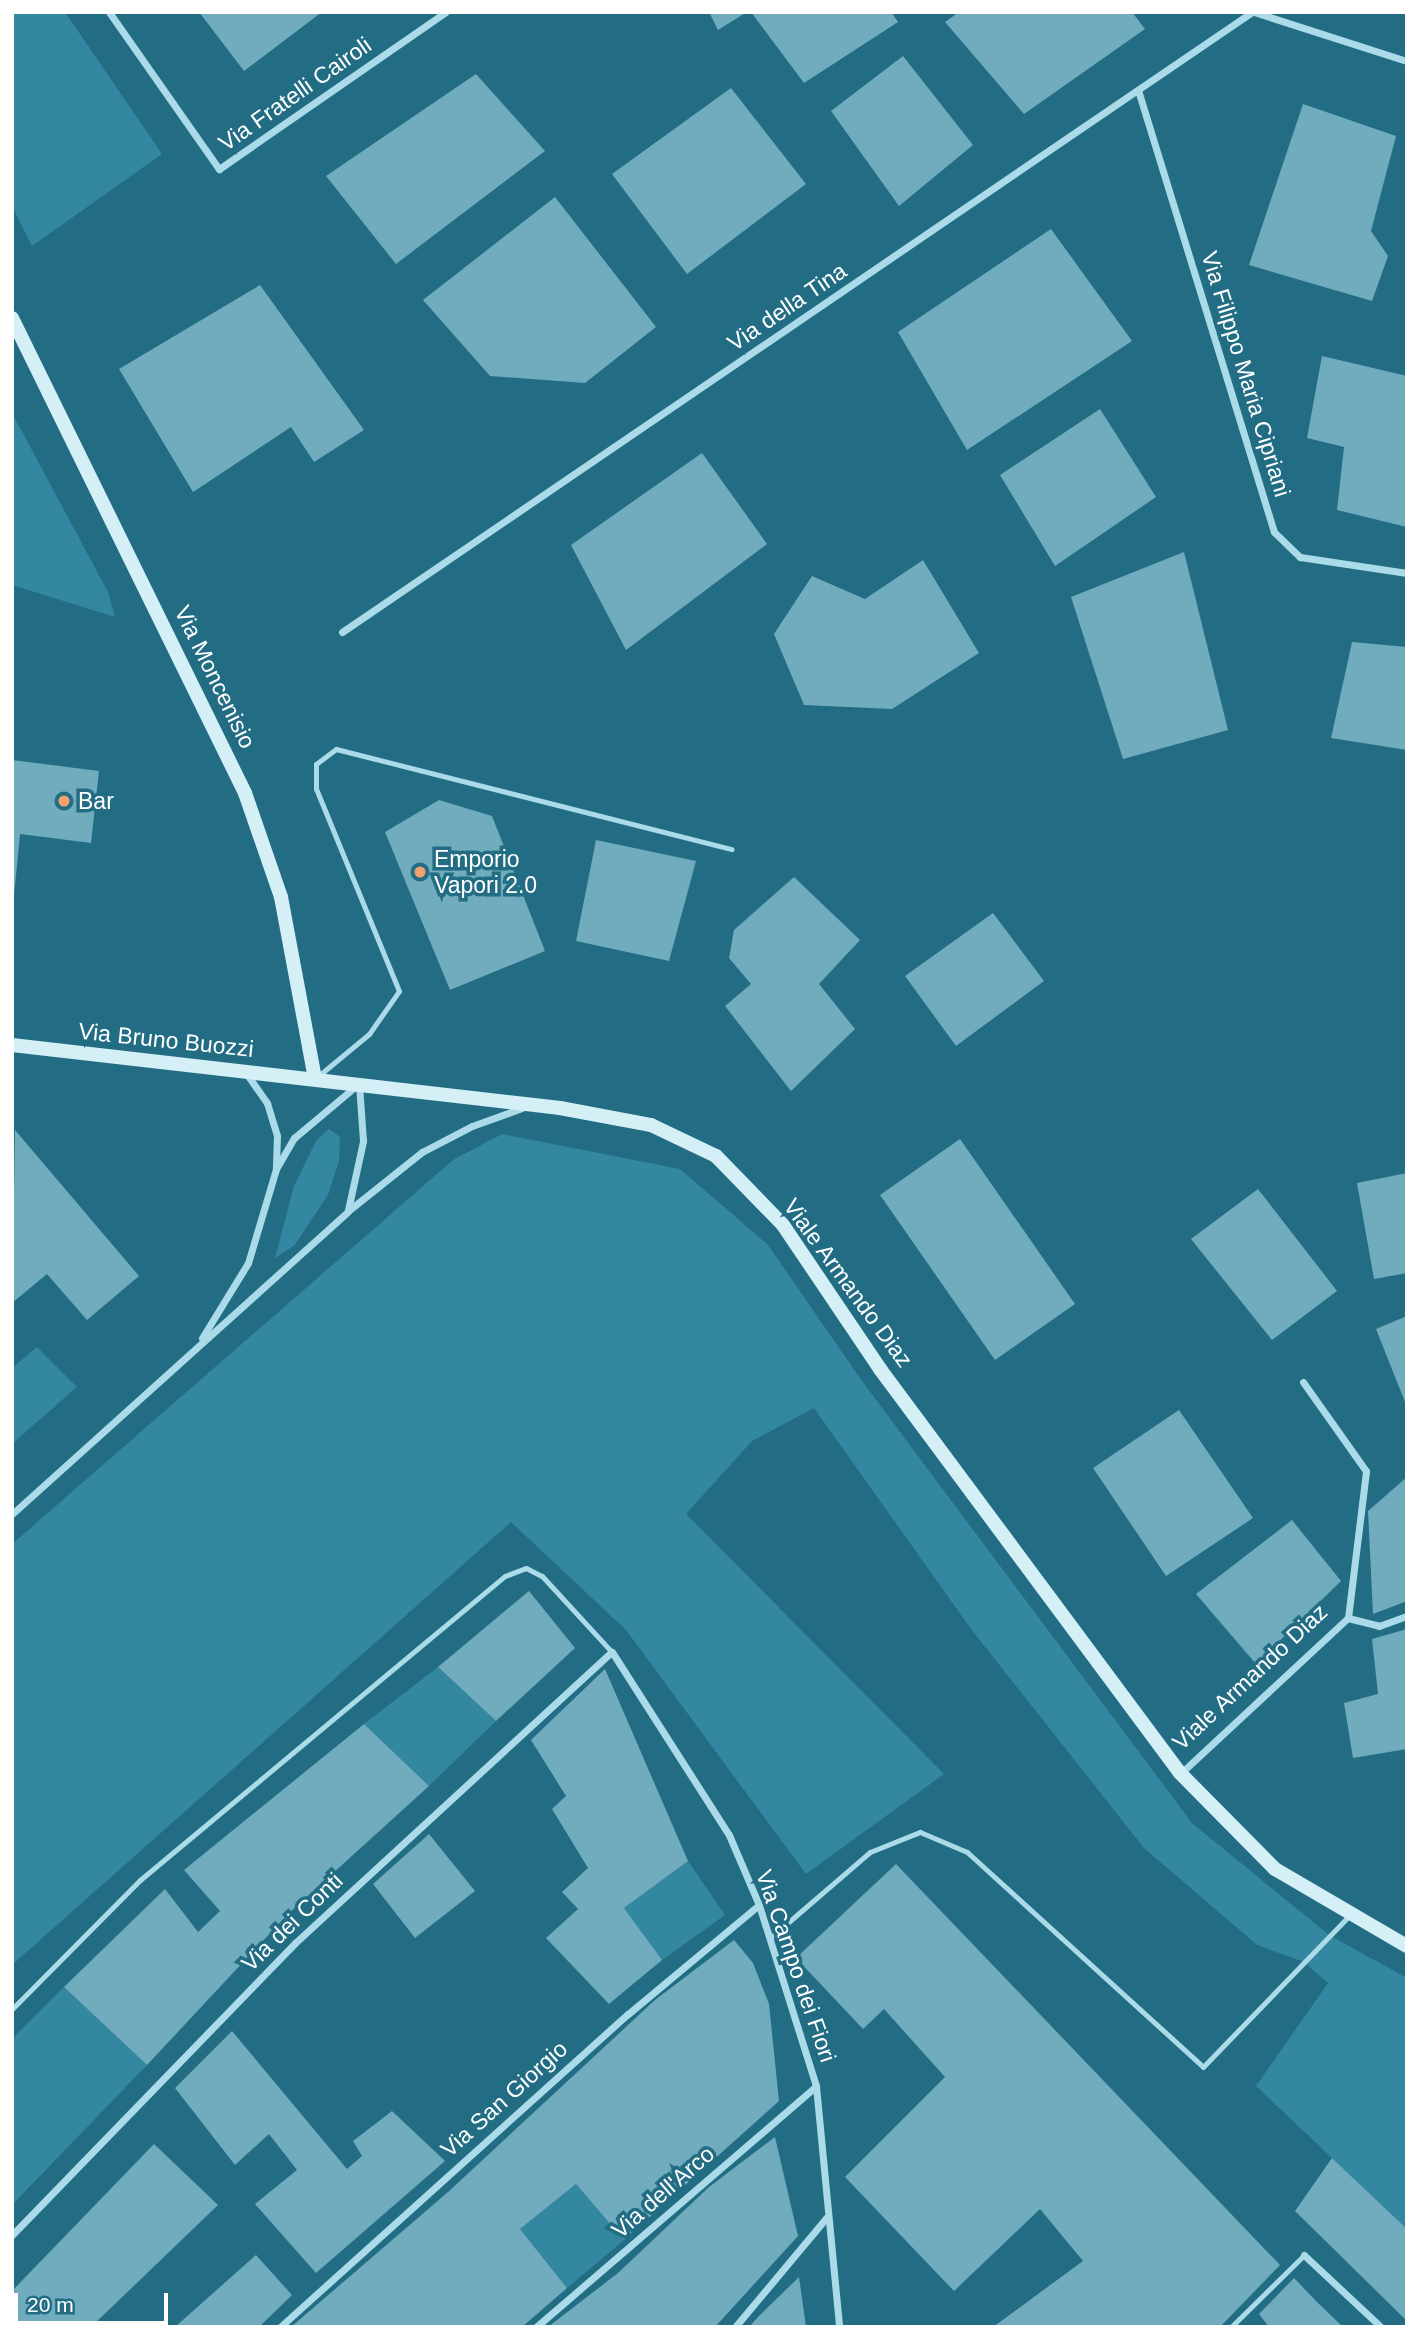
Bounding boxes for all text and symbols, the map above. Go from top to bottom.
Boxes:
street label: Via Fratelli Cairoli [213,31,377,157]
street label: Via Filippo Maria Cipriani [1195,248,1297,500]
street label: Via della Tina [722,257,852,357]
street label: Via Moncenisio [169,601,261,753]
place label: Bar [78,787,114,815]
marker: Bar [56,793,72,809]
place label: Emporio Vapori 2.0 [434,845,537,899]
marker: Emporio Vapori 2.0 [412,864,428,880]
street label: Via Bruno Buozzi [77,1017,255,1063]
street label: Viale Armando Diaz [777,1193,919,1373]
street label: Viale Armando Diaz [1166,1598,1334,1756]
street label: Via Campo dei Fiori [750,1866,842,2066]
street label: Via dei Conti [236,1867,348,1977]
street label: Via San Giorgio [435,2035,573,2163]
street label: Via dell'Arco [606,2140,720,2244]
scale bar [18,2280,172,2324]
text: 20 m [27,2293,74,2316]

